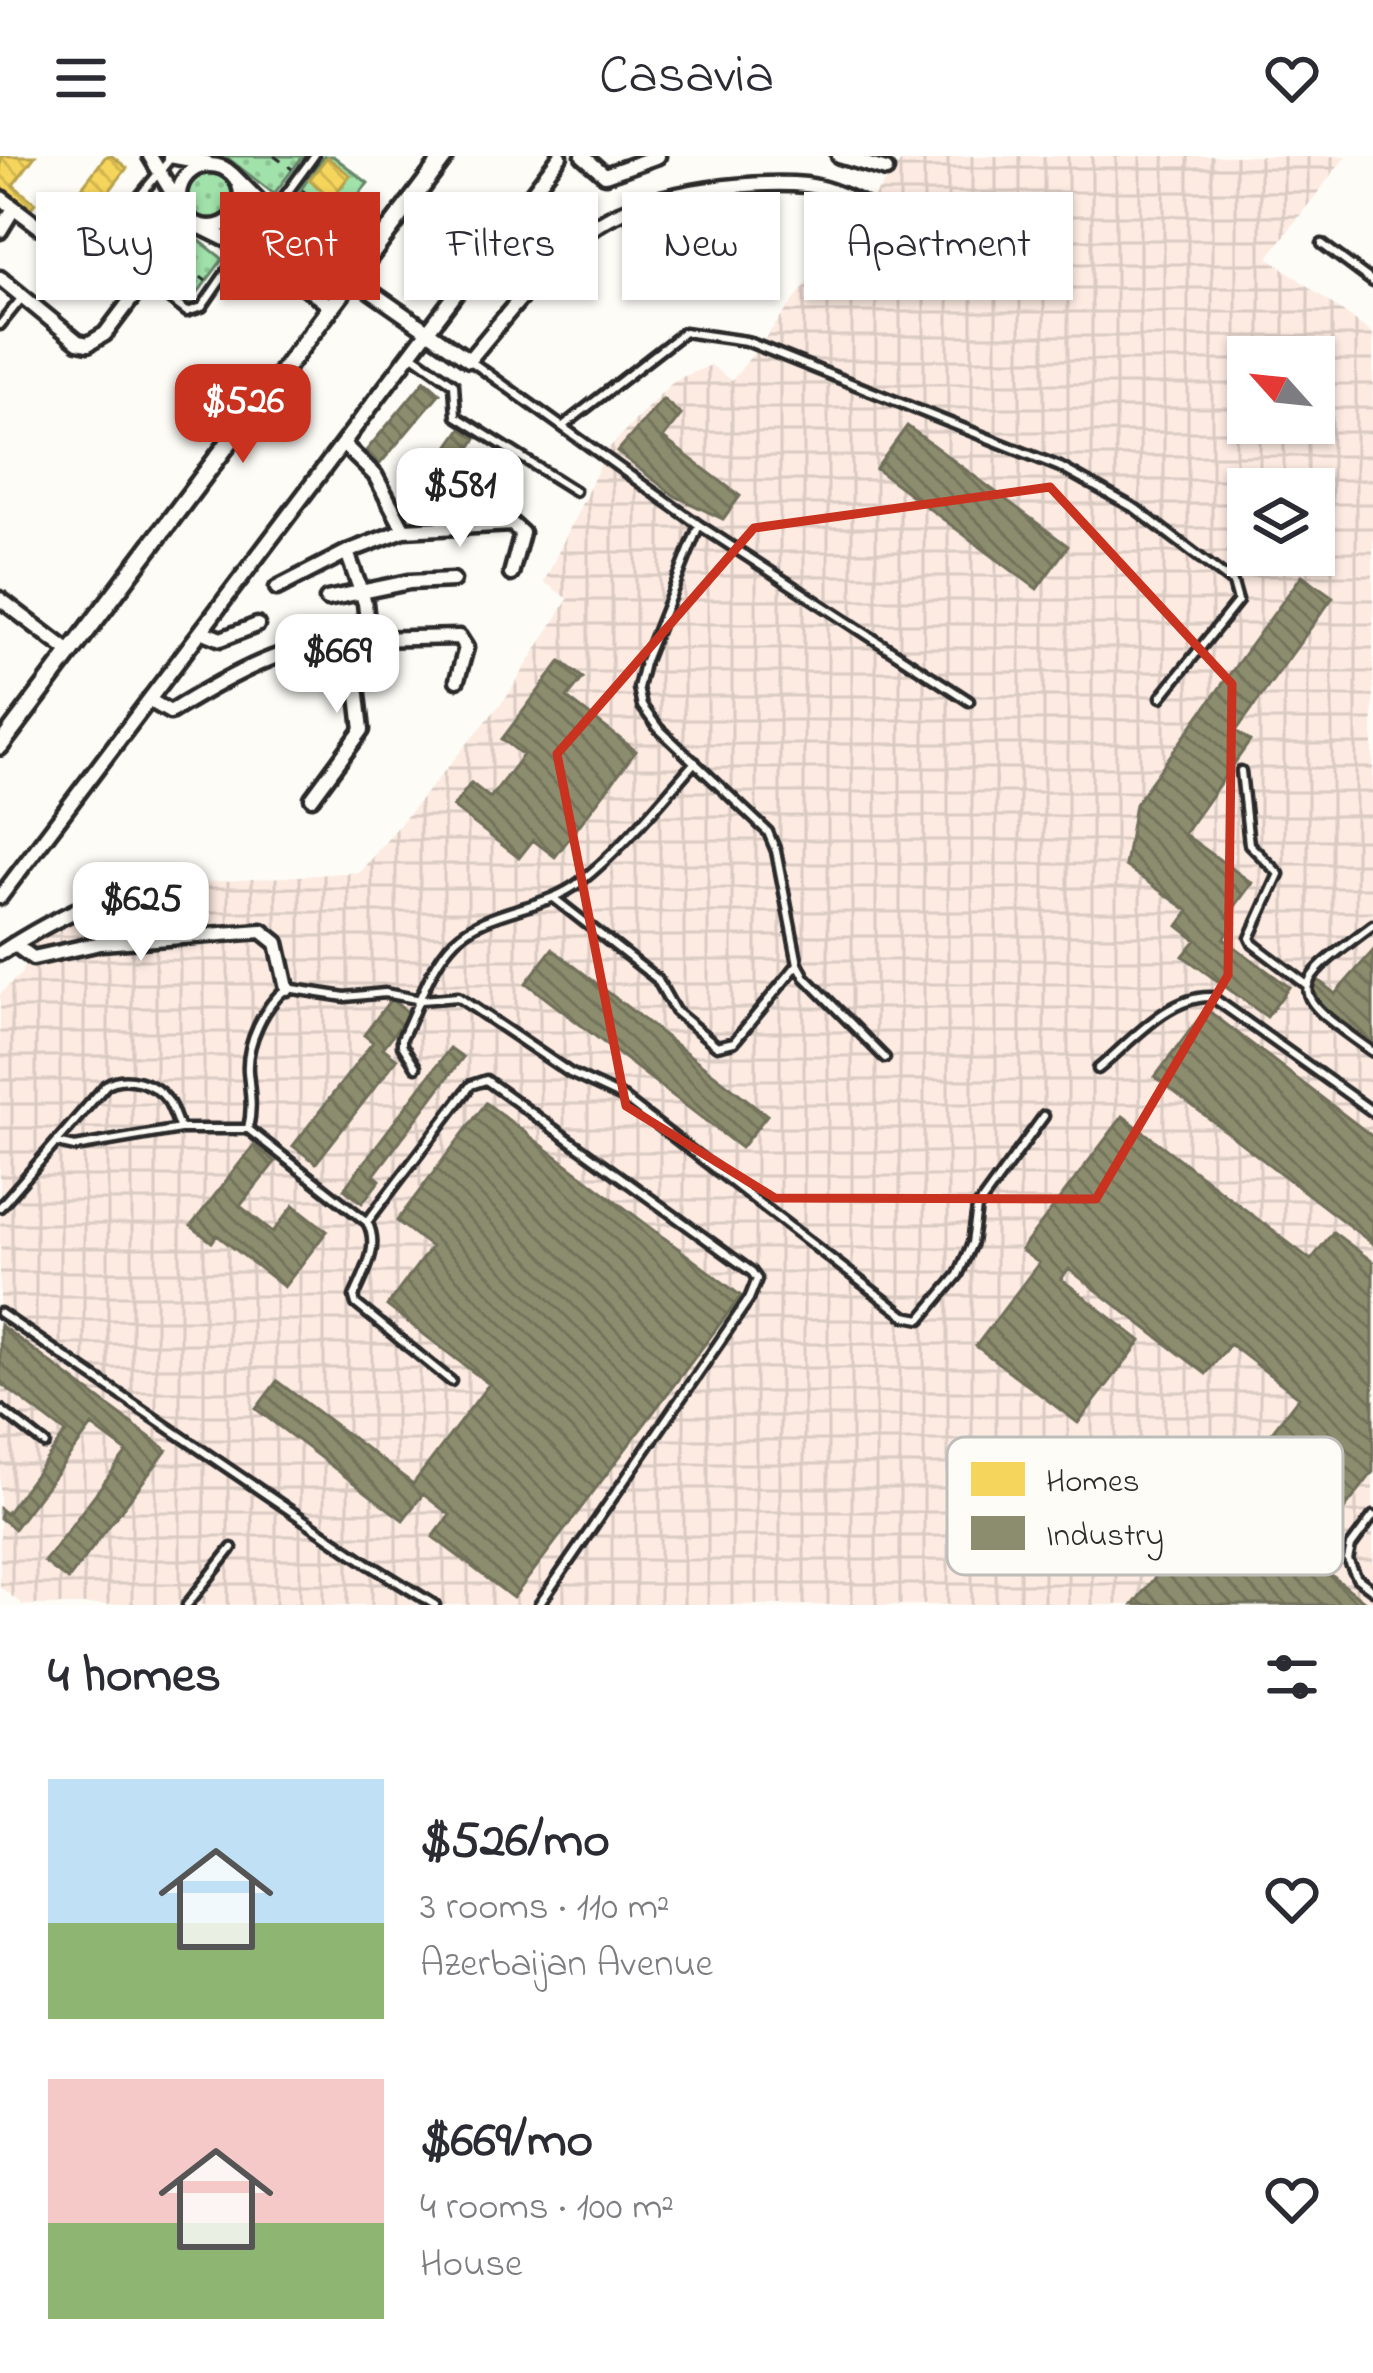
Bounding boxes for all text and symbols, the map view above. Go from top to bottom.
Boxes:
text: Casavia [599,39,774,117]
icon: menu [48,45,114,111]
icon: heart [1259,45,1325,111]
chip: Buy [36,192,196,300]
chip: Rent [220,192,380,300]
chip: Filters [404,192,598,300]
chip: New [622,192,780,300]
chip: Apartment [804,192,1073,300]
north arrow [1227,336,1335,444]
map controls [1227,336,1335,576]
pin: $526 [172,364,314,466]
text: $526 [202,374,284,431]
pin: $581 [389,448,531,550]
text: $581 [424,458,496,515]
button: layers [1227,468,1335,576]
pin: $669 [266,614,408,716]
text: $669 [302,624,372,681]
pin: $625 [70,862,212,964]
text: $625 [100,872,182,929]
legend [947,1437,1343,1575]
text: Homes [1046,1459,1140,1507]
text: Industry [1046,1513,1164,1561]
text: 4 homes [48,1640,221,1715]
icon: filters [1259,1644,1325,1710]
text: $526/mo [420,1805,610,1880]
icon: home [144,1827,288,1971]
icon: heart [1259,1866,1325,1932]
text: 3 rooms · 110 m² [420,1880,670,1937]
text: Azerbaijan Avenue [420,1937,713,1994]
text: $669/mo [420,2105,593,2180]
icon: home [144,2127,288,2271]
icon: heart [1259,2166,1325,2232]
text: 4 rooms · 100 m² [420,2180,674,2237]
text: House [420,2237,522,2294]

